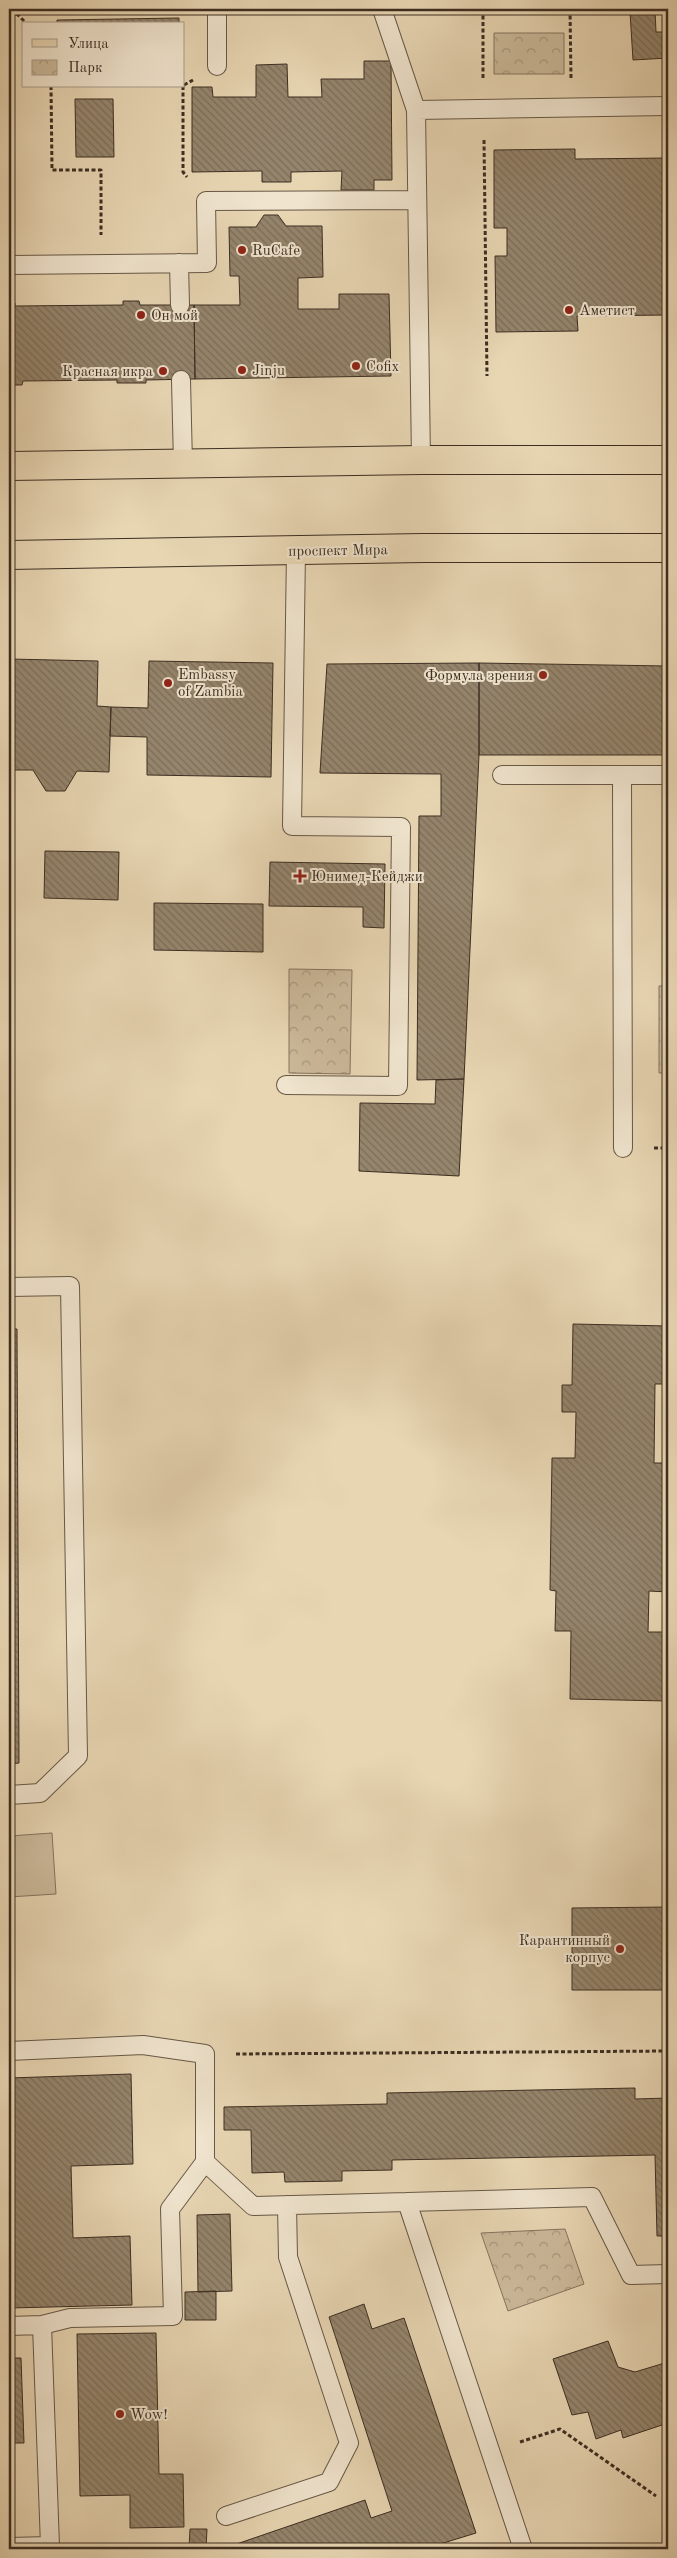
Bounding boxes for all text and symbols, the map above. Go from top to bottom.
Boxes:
legend [22,22,185,88]
text: Улица [68,37,109,52]
text: Парк [68,61,103,76]
marker: RuCafe [236,244,248,256]
place label: RuCafe [252,244,300,259]
marker: Аметист [563,304,575,316]
place label: Аметист [579,304,635,319]
marker: Он мой [135,309,147,321]
place label: Он мой [151,309,198,324]
marker: Cofix [350,360,362,372]
place label: Cofix [366,360,399,375]
marker: Jinju [236,364,248,376]
place label: Jinju [252,364,285,379]
place label: Красная икра [62,365,154,380]
marker: Красная икра [157,365,169,377]
street label: проспект Мира [288,543,389,560]
place label: Embassy of Zambia [178,668,243,700]
place label: Формула зрения [425,669,533,684]
marker: Формула зрения [537,669,549,681]
marker: Embassy of Zambia [162,677,174,689]
marker: Юнимед-Кейджи [293,869,307,883]
place label: Юнимед-Кейджи [311,870,423,885]
place label: Карантинный корпус [519,1934,610,1966]
marker: Карантинный корпус [614,1943,626,1955]
marker: Wow! [114,2408,126,2420]
place label: Wow! [130,2408,168,2423]

